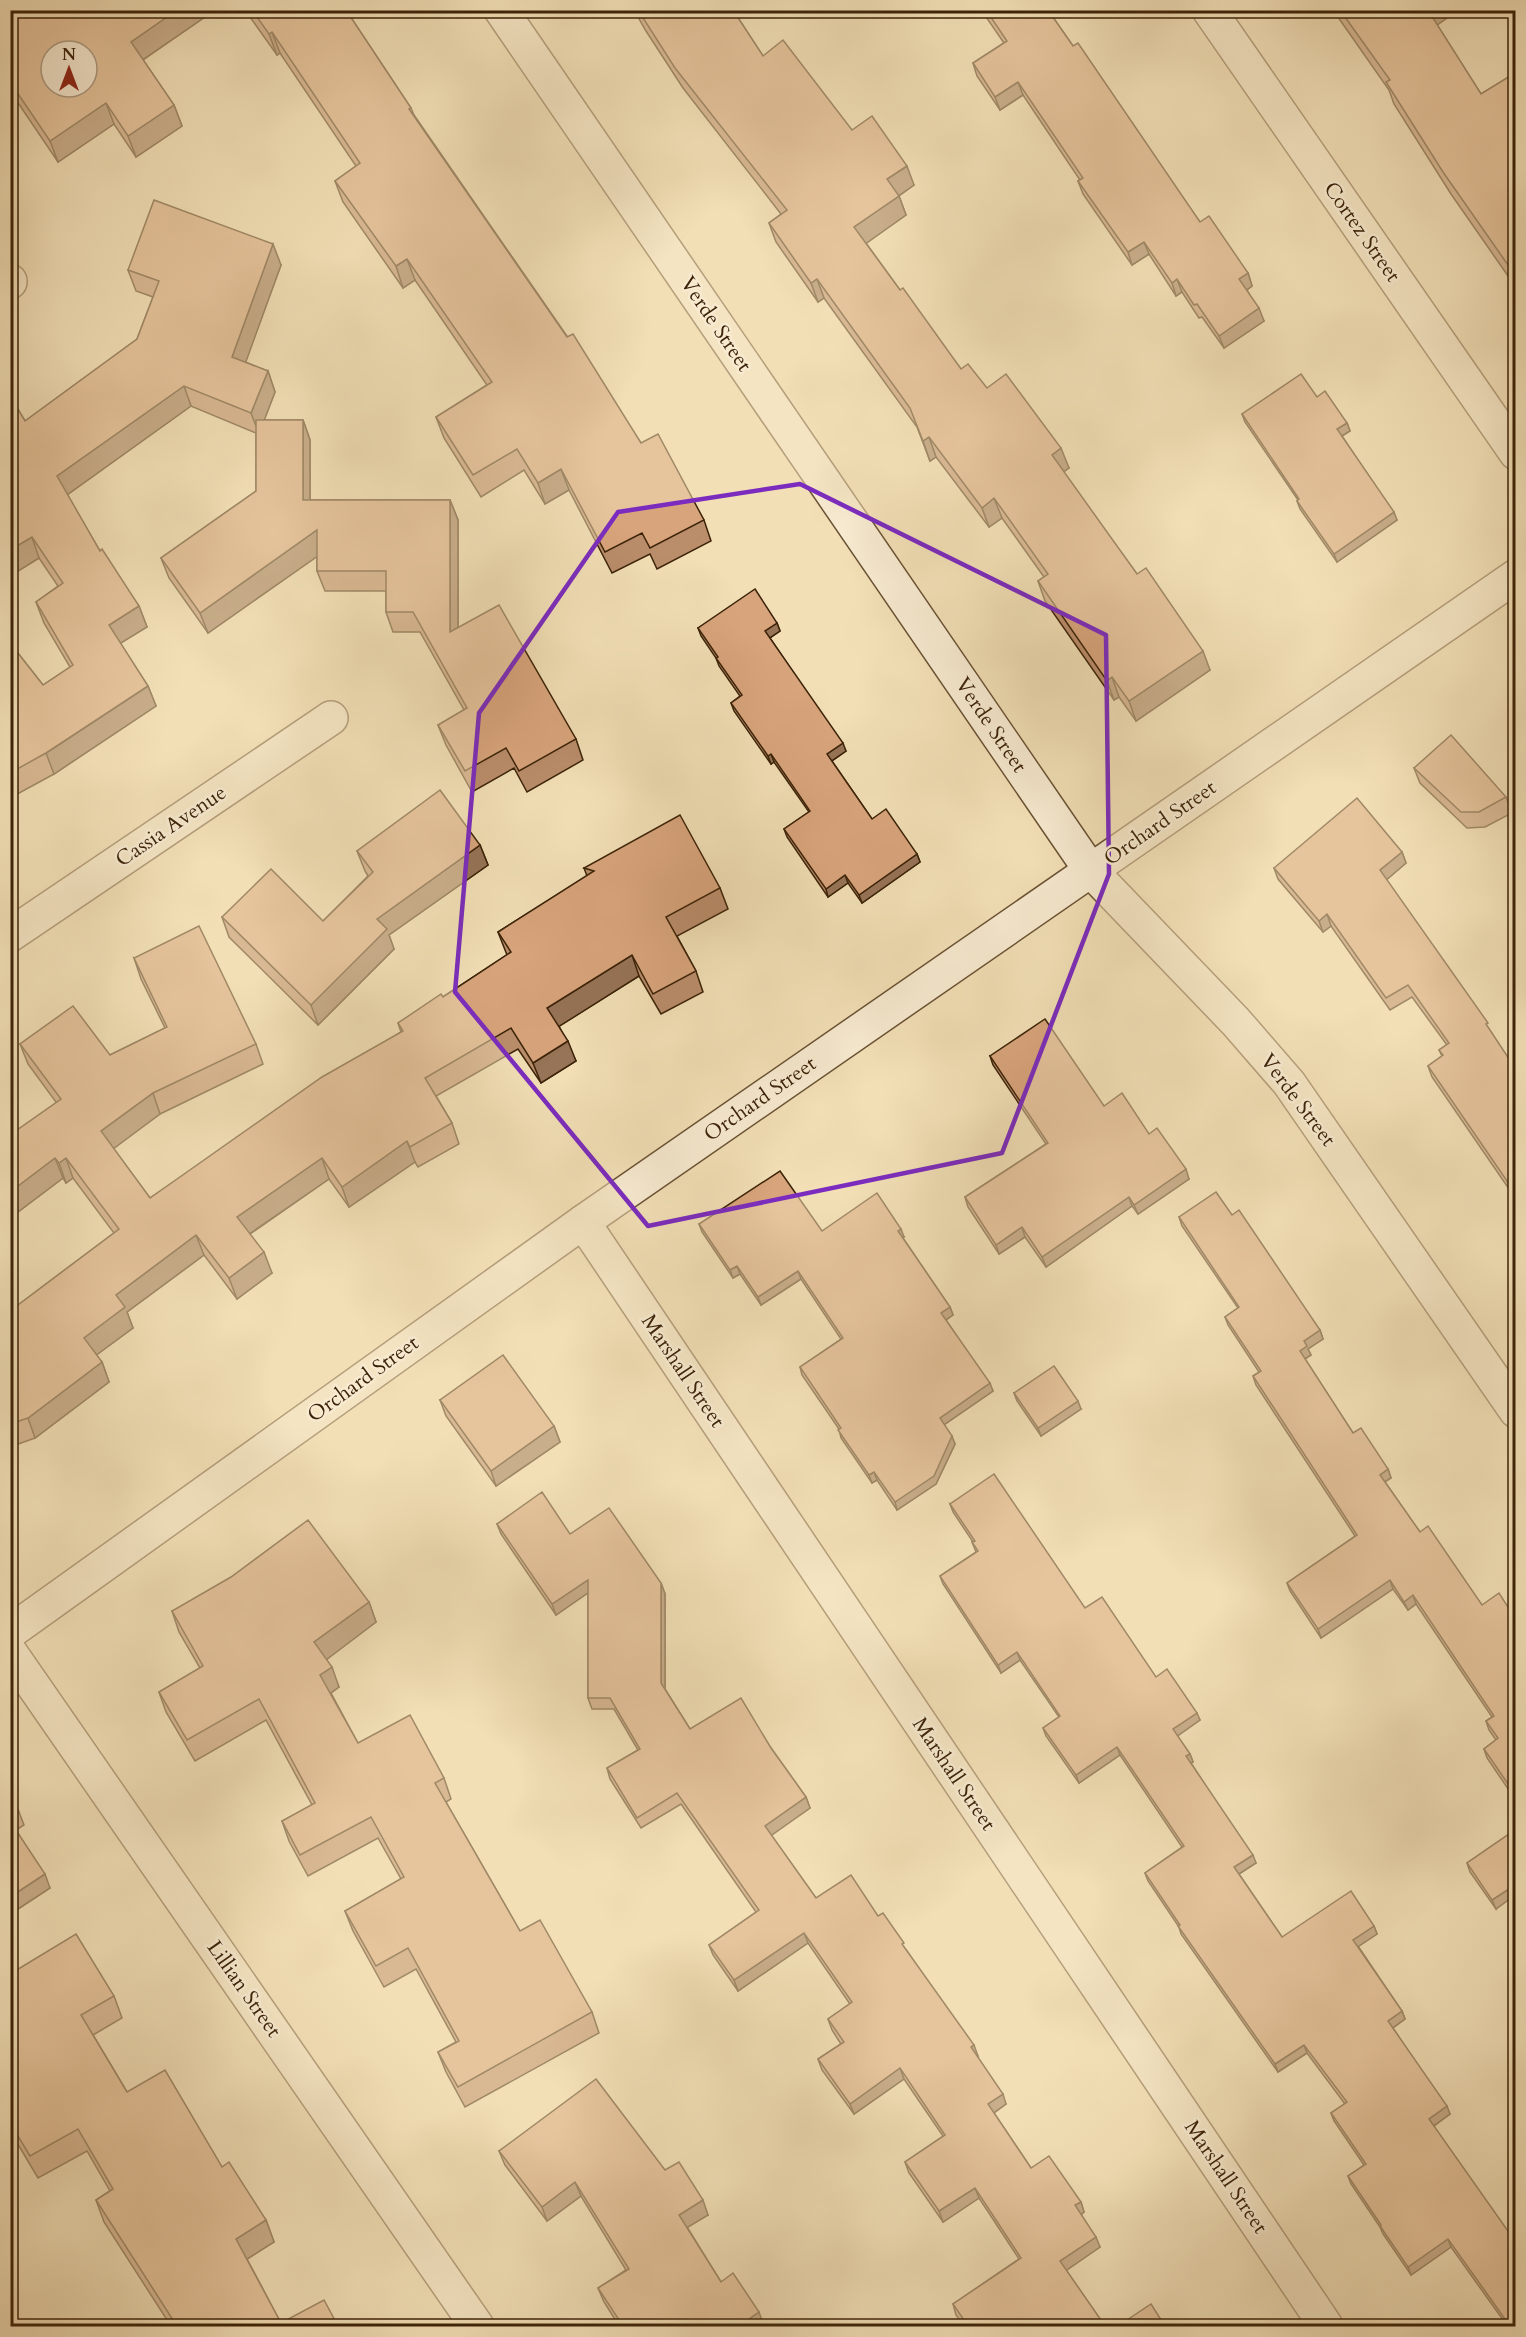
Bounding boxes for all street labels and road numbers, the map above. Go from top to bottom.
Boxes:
street label: Cortez Street [1317,176,1408,288]
street label: Verde Street [673,270,759,378]
street label: Verde Street [948,671,1034,779]
street label: Orchard Street [1098,773,1222,872]
street label: Cassia Avenue [110,778,232,874]
street label: Verde Street [1253,1048,1343,1153]
street label: Orchard Street [698,1049,822,1148]
street label: Marshall Street [634,1309,732,1434]
street label: Orchard Street [301,1329,425,1429]
street label: Marshall Street [905,1712,1003,1837]
street label: Lillian Street [200,1935,288,2044]
street label: Marshall Street [1177,2115,1275,2240]

